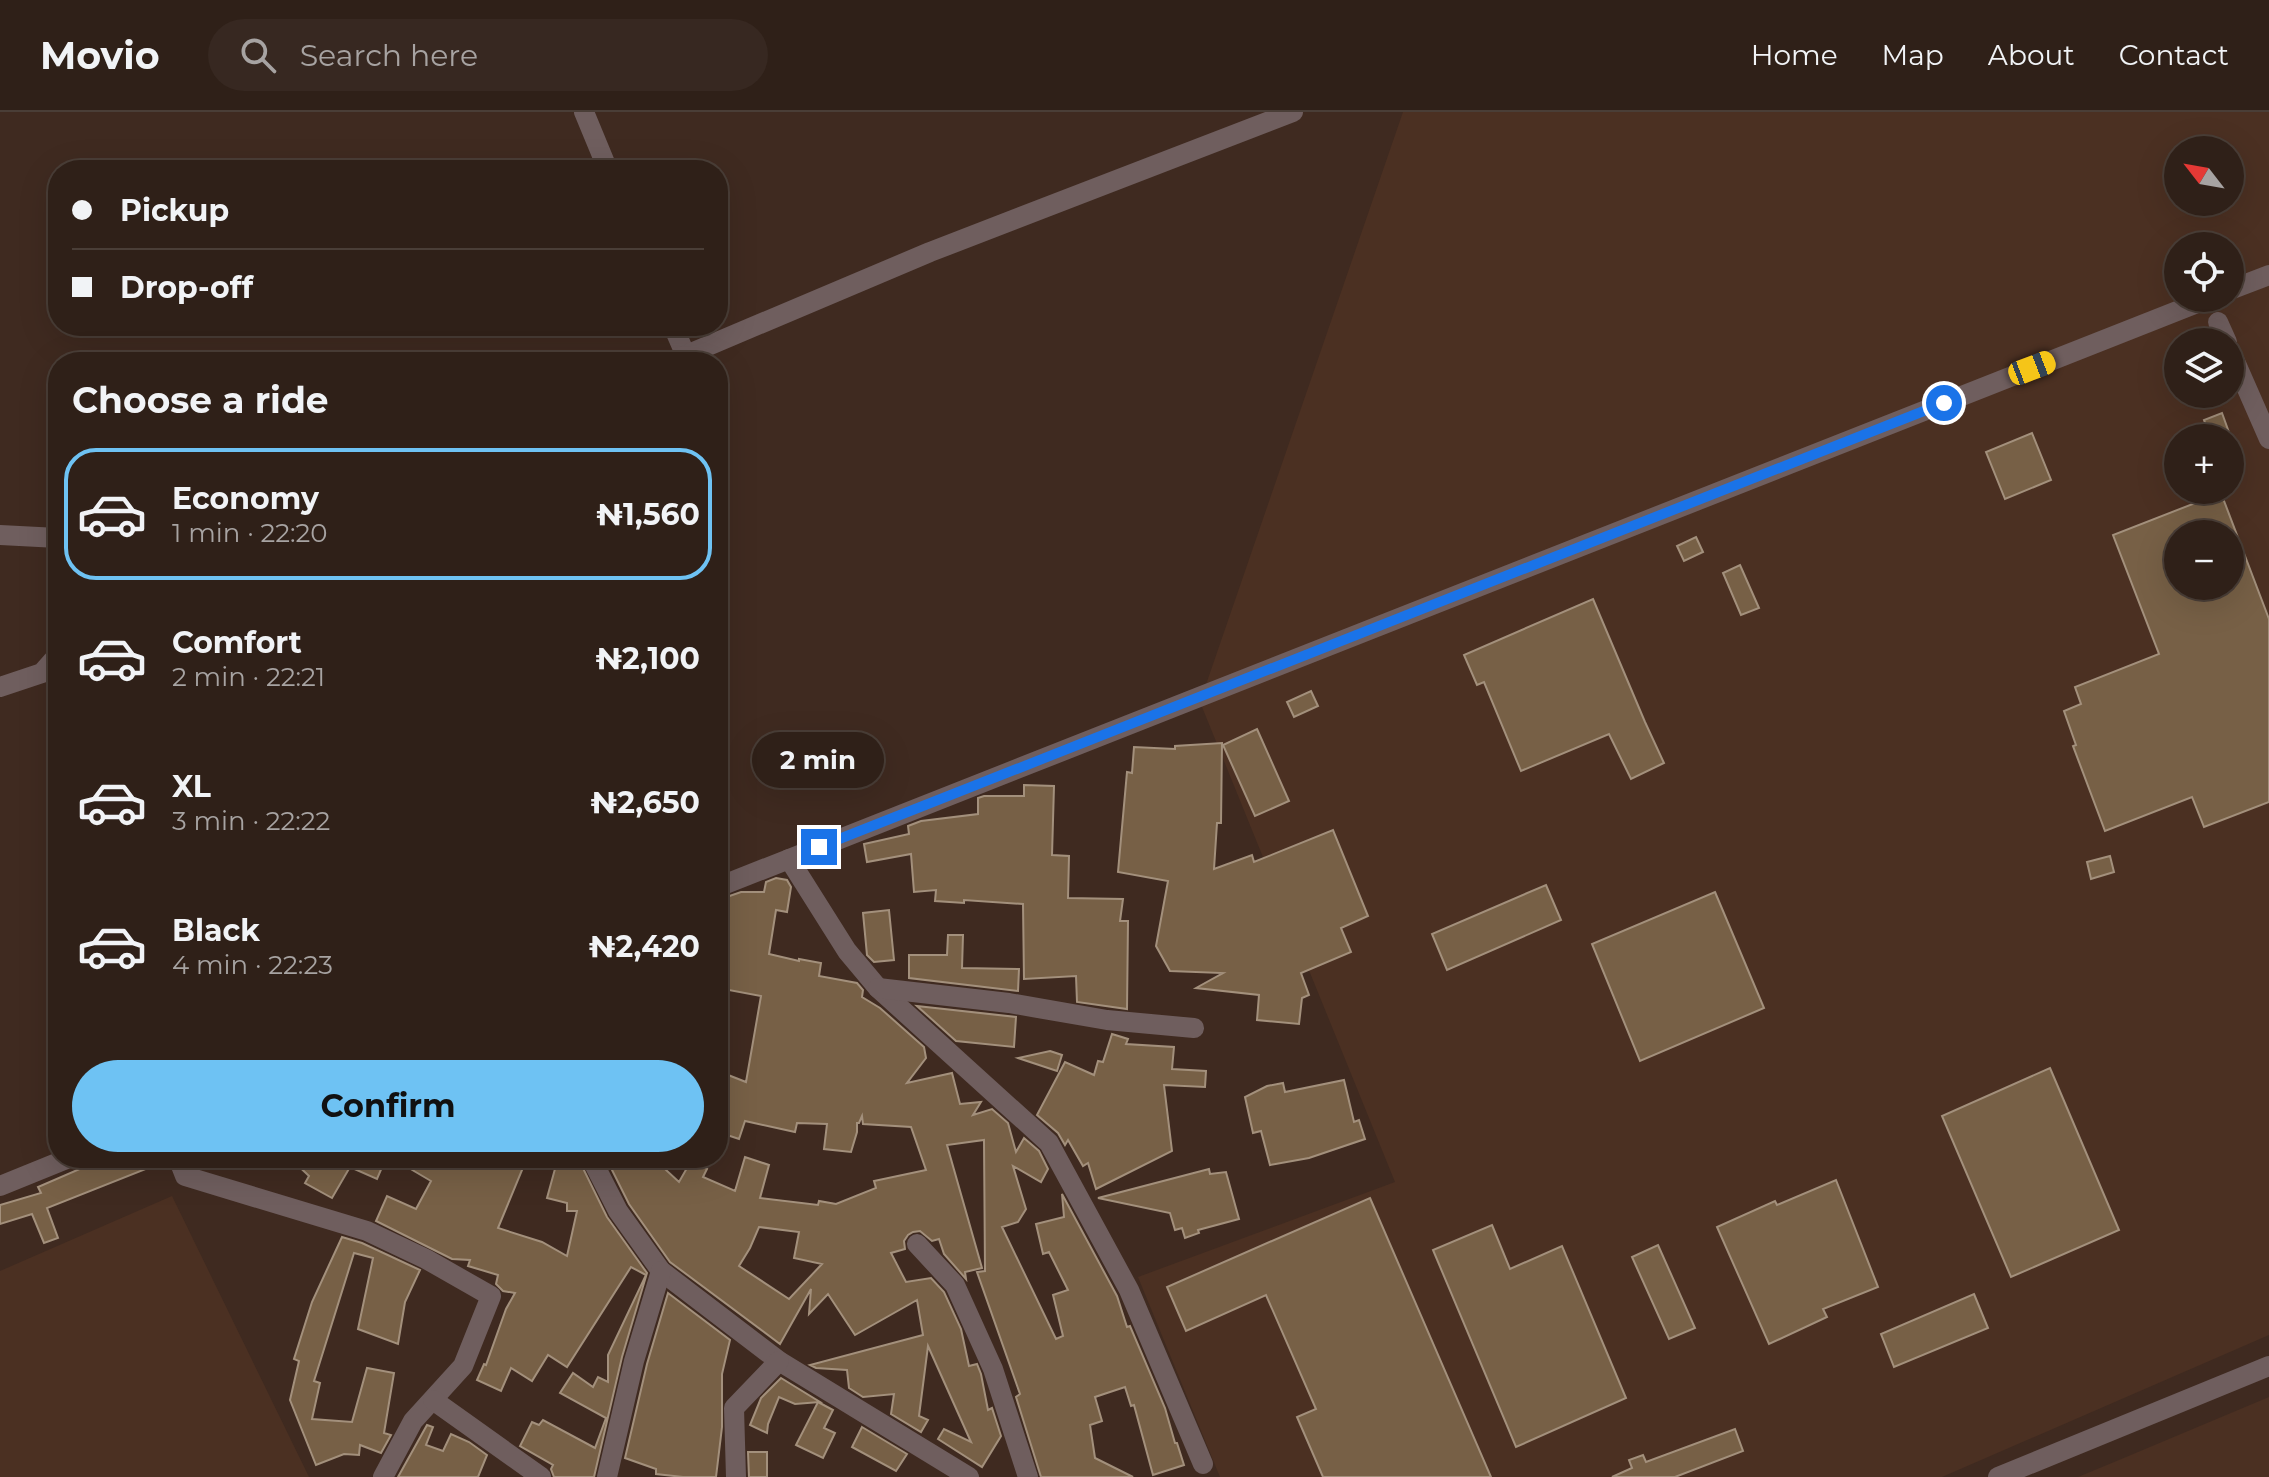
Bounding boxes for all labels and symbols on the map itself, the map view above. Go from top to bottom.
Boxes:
north arrow [2164,136,2244,216]
car [2005,348,2059,388]
route start [1926,385,1962,421]
callout: 2 min [753,731,885,787]
route end [801,829,837,865]

